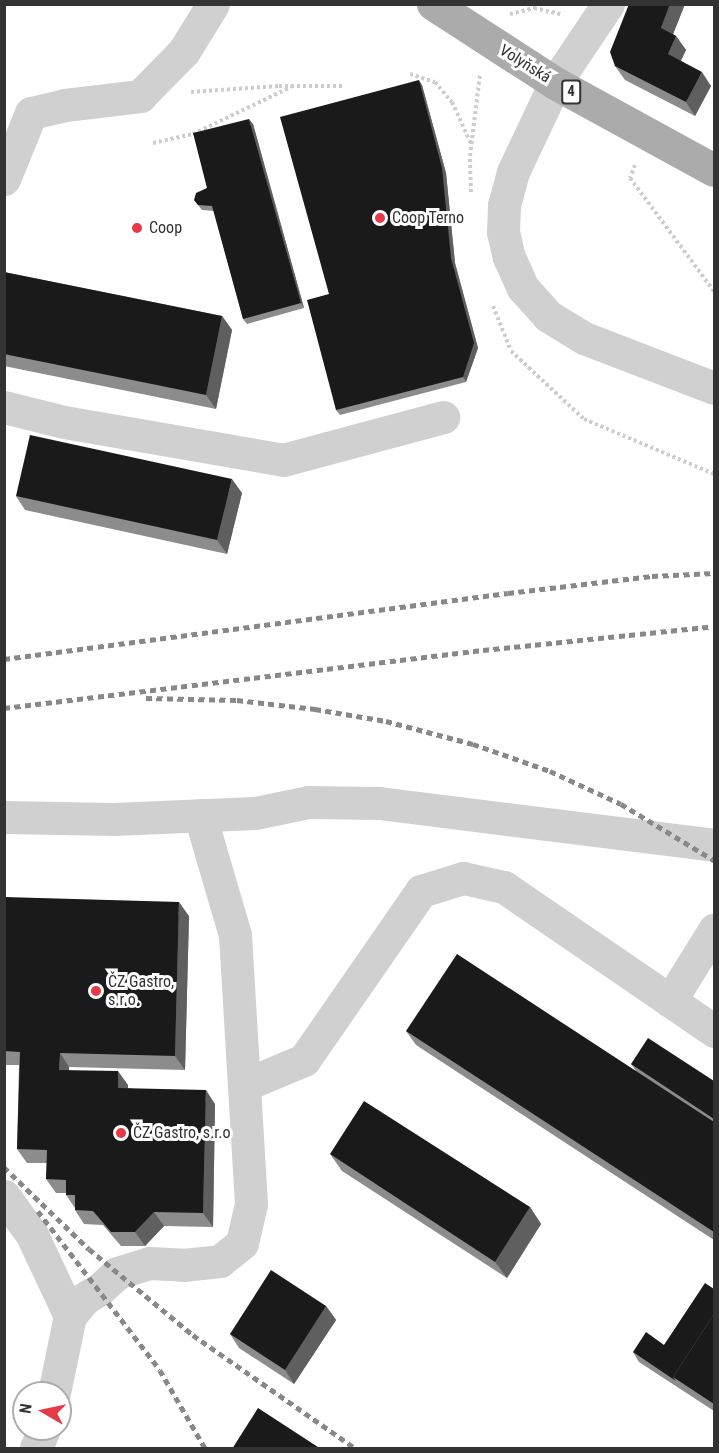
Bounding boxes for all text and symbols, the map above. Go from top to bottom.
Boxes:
street label: Volyňská [496,41,554,87]
road number: 4 [560,80,582,104]
place label: Coop Terno [392,208,464,228]
marker: Coop Terno [373,211,387,225]
place label: Coop [149,218,182,238]
marker: Coop [130,221,144,235]
place label: ČZ Gastro, s.r.o. [108,972,174,1010]
marker: ČZ Gastro, s.r.o. [89,984,103,998]
place label: ČZ Gastro, s.r.o [133,1123,231,1143]
marker: ČZ Gastro, s.r.o [114,1126,128,1140]
north arrow [12,1381,72,1441]
text: N [16,1402,36,1415]

